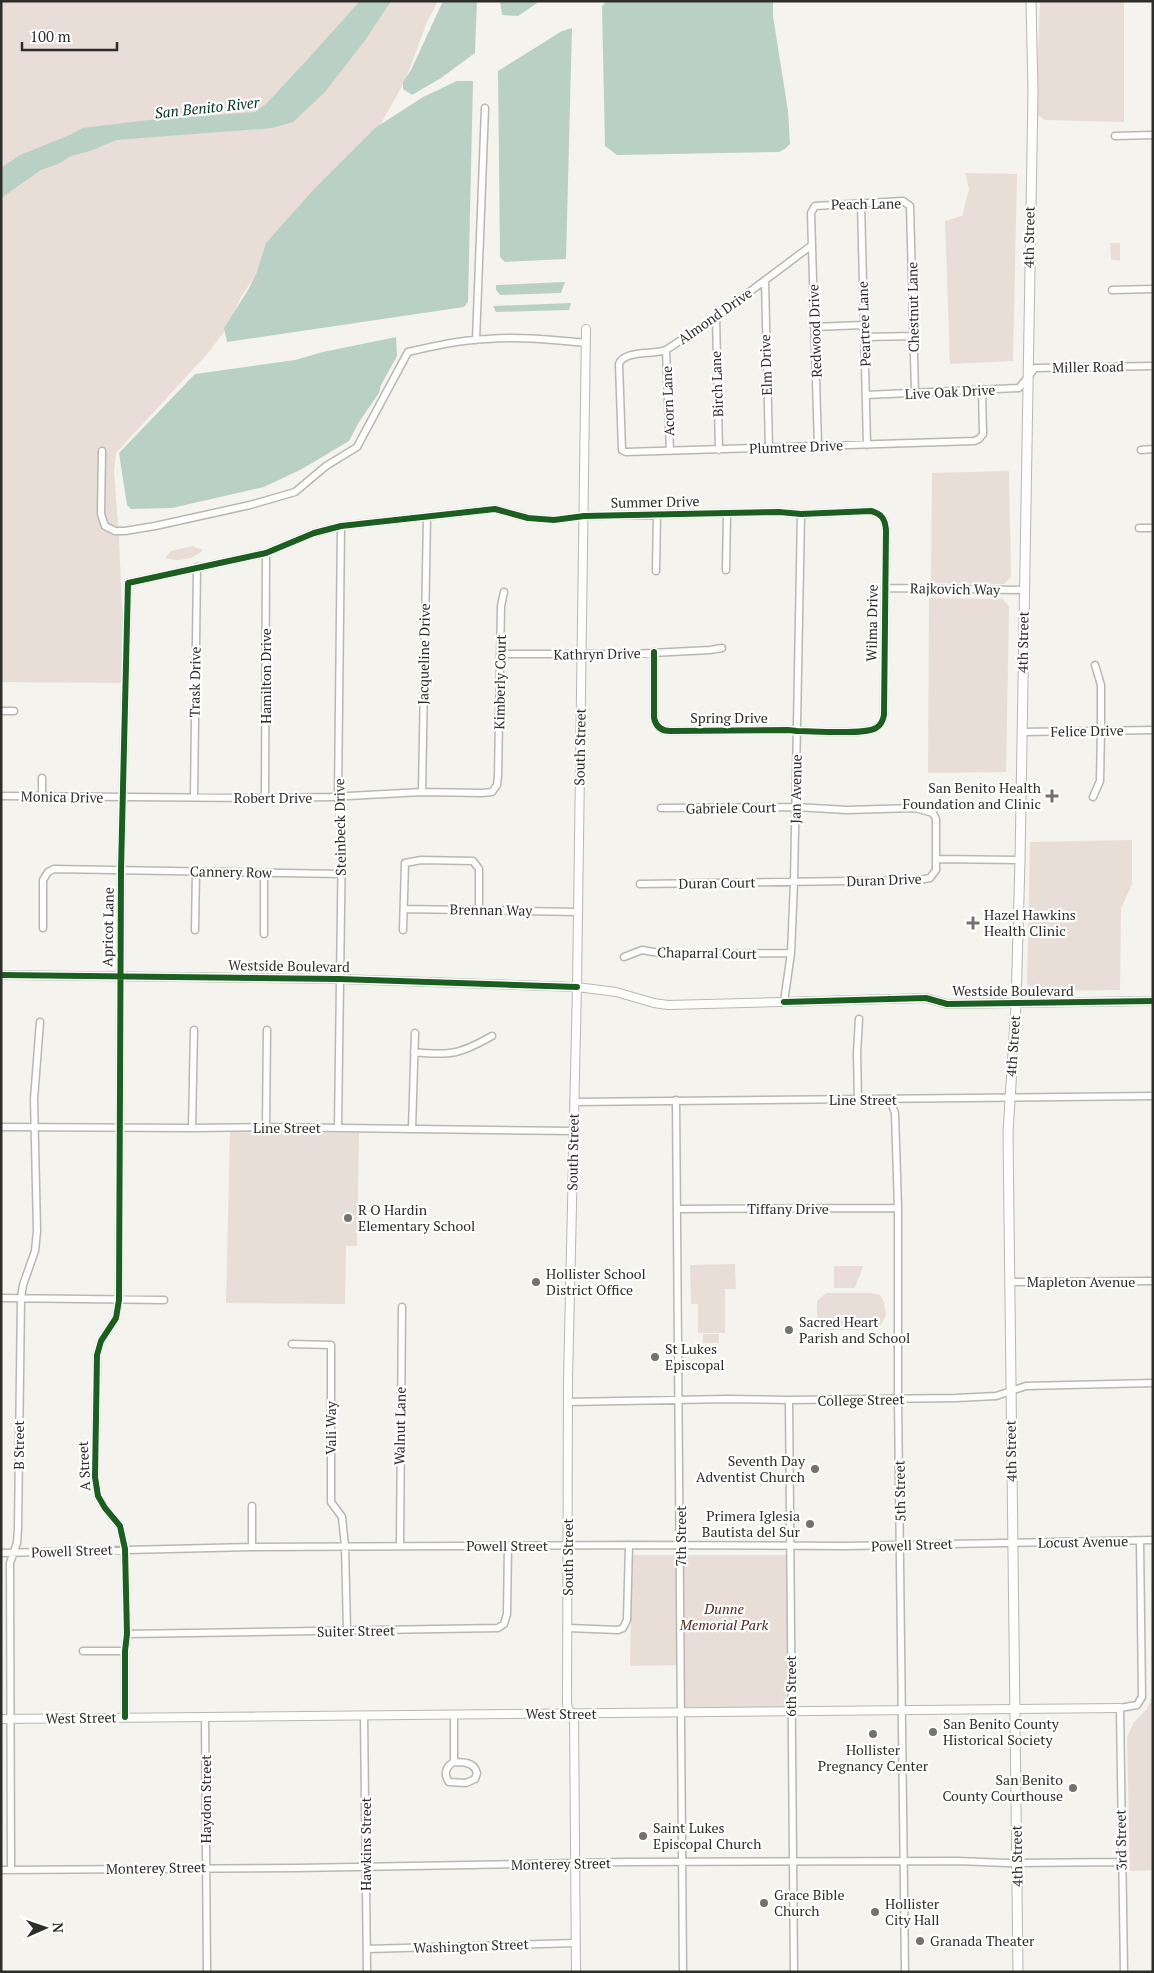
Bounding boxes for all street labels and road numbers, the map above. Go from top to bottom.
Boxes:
street label: Peach Lane [831,193,901,214]
street label: 4th Street [1018,205,1039,268]
street label: Chestnut Lane [902,262,923,352]
street label: Peartree Lane [853,281,874,367]
street label: Almond Drive [674,283,756,348]
street label: Redwood Drive [803,284,826,378]
street label: Elm Drive [755,334,776,396]
street label: Birch Lane [706,350,727,418]
street label: Miller Road [1052,356,1124,377]
street label: Acorn Lane [657,366,678,436]
street label: Live Oak Drive [904,380,996,403]
street label: Plumtree Drive [749,435,843,458]
street label: Summer Drive [610,491,700,512]
street label: Rajkovich Way [910,578,1001,599]
street label: Wilma Drive [861,584,882,662]
street label: Jacqueline Drive [413,603,434,705]
street label: 4th Street [1012,610,1033,673]
street label: Hamilton Drive [256,628,275,724]
street label: Kimberly Court [489,633,510,730]
street label: Kathryn Drive [553,643,641,664]
street label: Trask Drive [184,646,205,718]
street label: South Street [569,707,590,786]
street label: Spring Drive [690,708,768,727]
street label: Felice Drive [1050,720,1124,741]
street label: Jan Avenue [785,754,806,824]
street label: Steinbeck Drive [329,778,350,876]
street label: Monica Drive [20,786,104,807]
street label: Robert Drive [234,788,312,807]
street label: Gabriele Court [686,797,777,818]
street label: Cannery Row [190,861,273,882]
street label: Duran Drive [846,869,922,890]
street label: Duran Court [678,872,757,893]
street label: Apricot Lane [97,887,118,967]
street label: Brennan Way [449,899,533,920]
street label: Chaparral Court [657,942,758,963]
street label: Westside Boulevard [228,955,350,976]
street label: Westside Boulevard [952,981,1074,1000]
street label: 4th Street [1001,1014,1024,1077]
street label: Line Street [829,1090,898,1109]
street label: South Street [562,1112,583,1191]
street label: Line Street [253,1118,322,1137]
street label: Tiffany Drive [747,1199,829,1218]
street label: Mapleton Avenue [1027,1272,1135,1291]
street label: Walnut Lane [389,1387,410,1465]
street label: College Street [817,1389,905,1410]
street label: Vali Way [321,1400,340,1455]
street label: 4th Street [1000,1419,1021,1482]
street label: B Street [9,1420,28,1470]
street label: A Street [73,1440,94,1492]
street label: 5th Street [889,1459,910,1522]
street label: 7th Street [671,1505,690,1567]
street label: South Street [558,1517,577,1596]
street label: Locust Avenue [1038,1531,1128,1552]
street label: Powell Street [871,1534,954,1555]
street label: Powell Street [466,1536,549,1555]
street label: Powell Street [31,1540,114,1561]
street label: Suiter Street [317,1620,396,1641]
street label: 6th Street [781,1654,800,1717]
street label: West Street [525,1704,597,1723]
street label: West Street [45,1707,118,1728]
street label: Haydon Street [196,1754,215,1843]
street label: Hawkins Street [356,1796,375,1891]
street label: 3rd Street [1110,1808,1131,1871]
street label: 4th Street [1006,1824,1027,1887]
street label: Monterey Street [511,1853,612,1874]
street label: Monterey Street [106,1857,207,1878]
street label: Washington Street [413,1934,530,1957]

